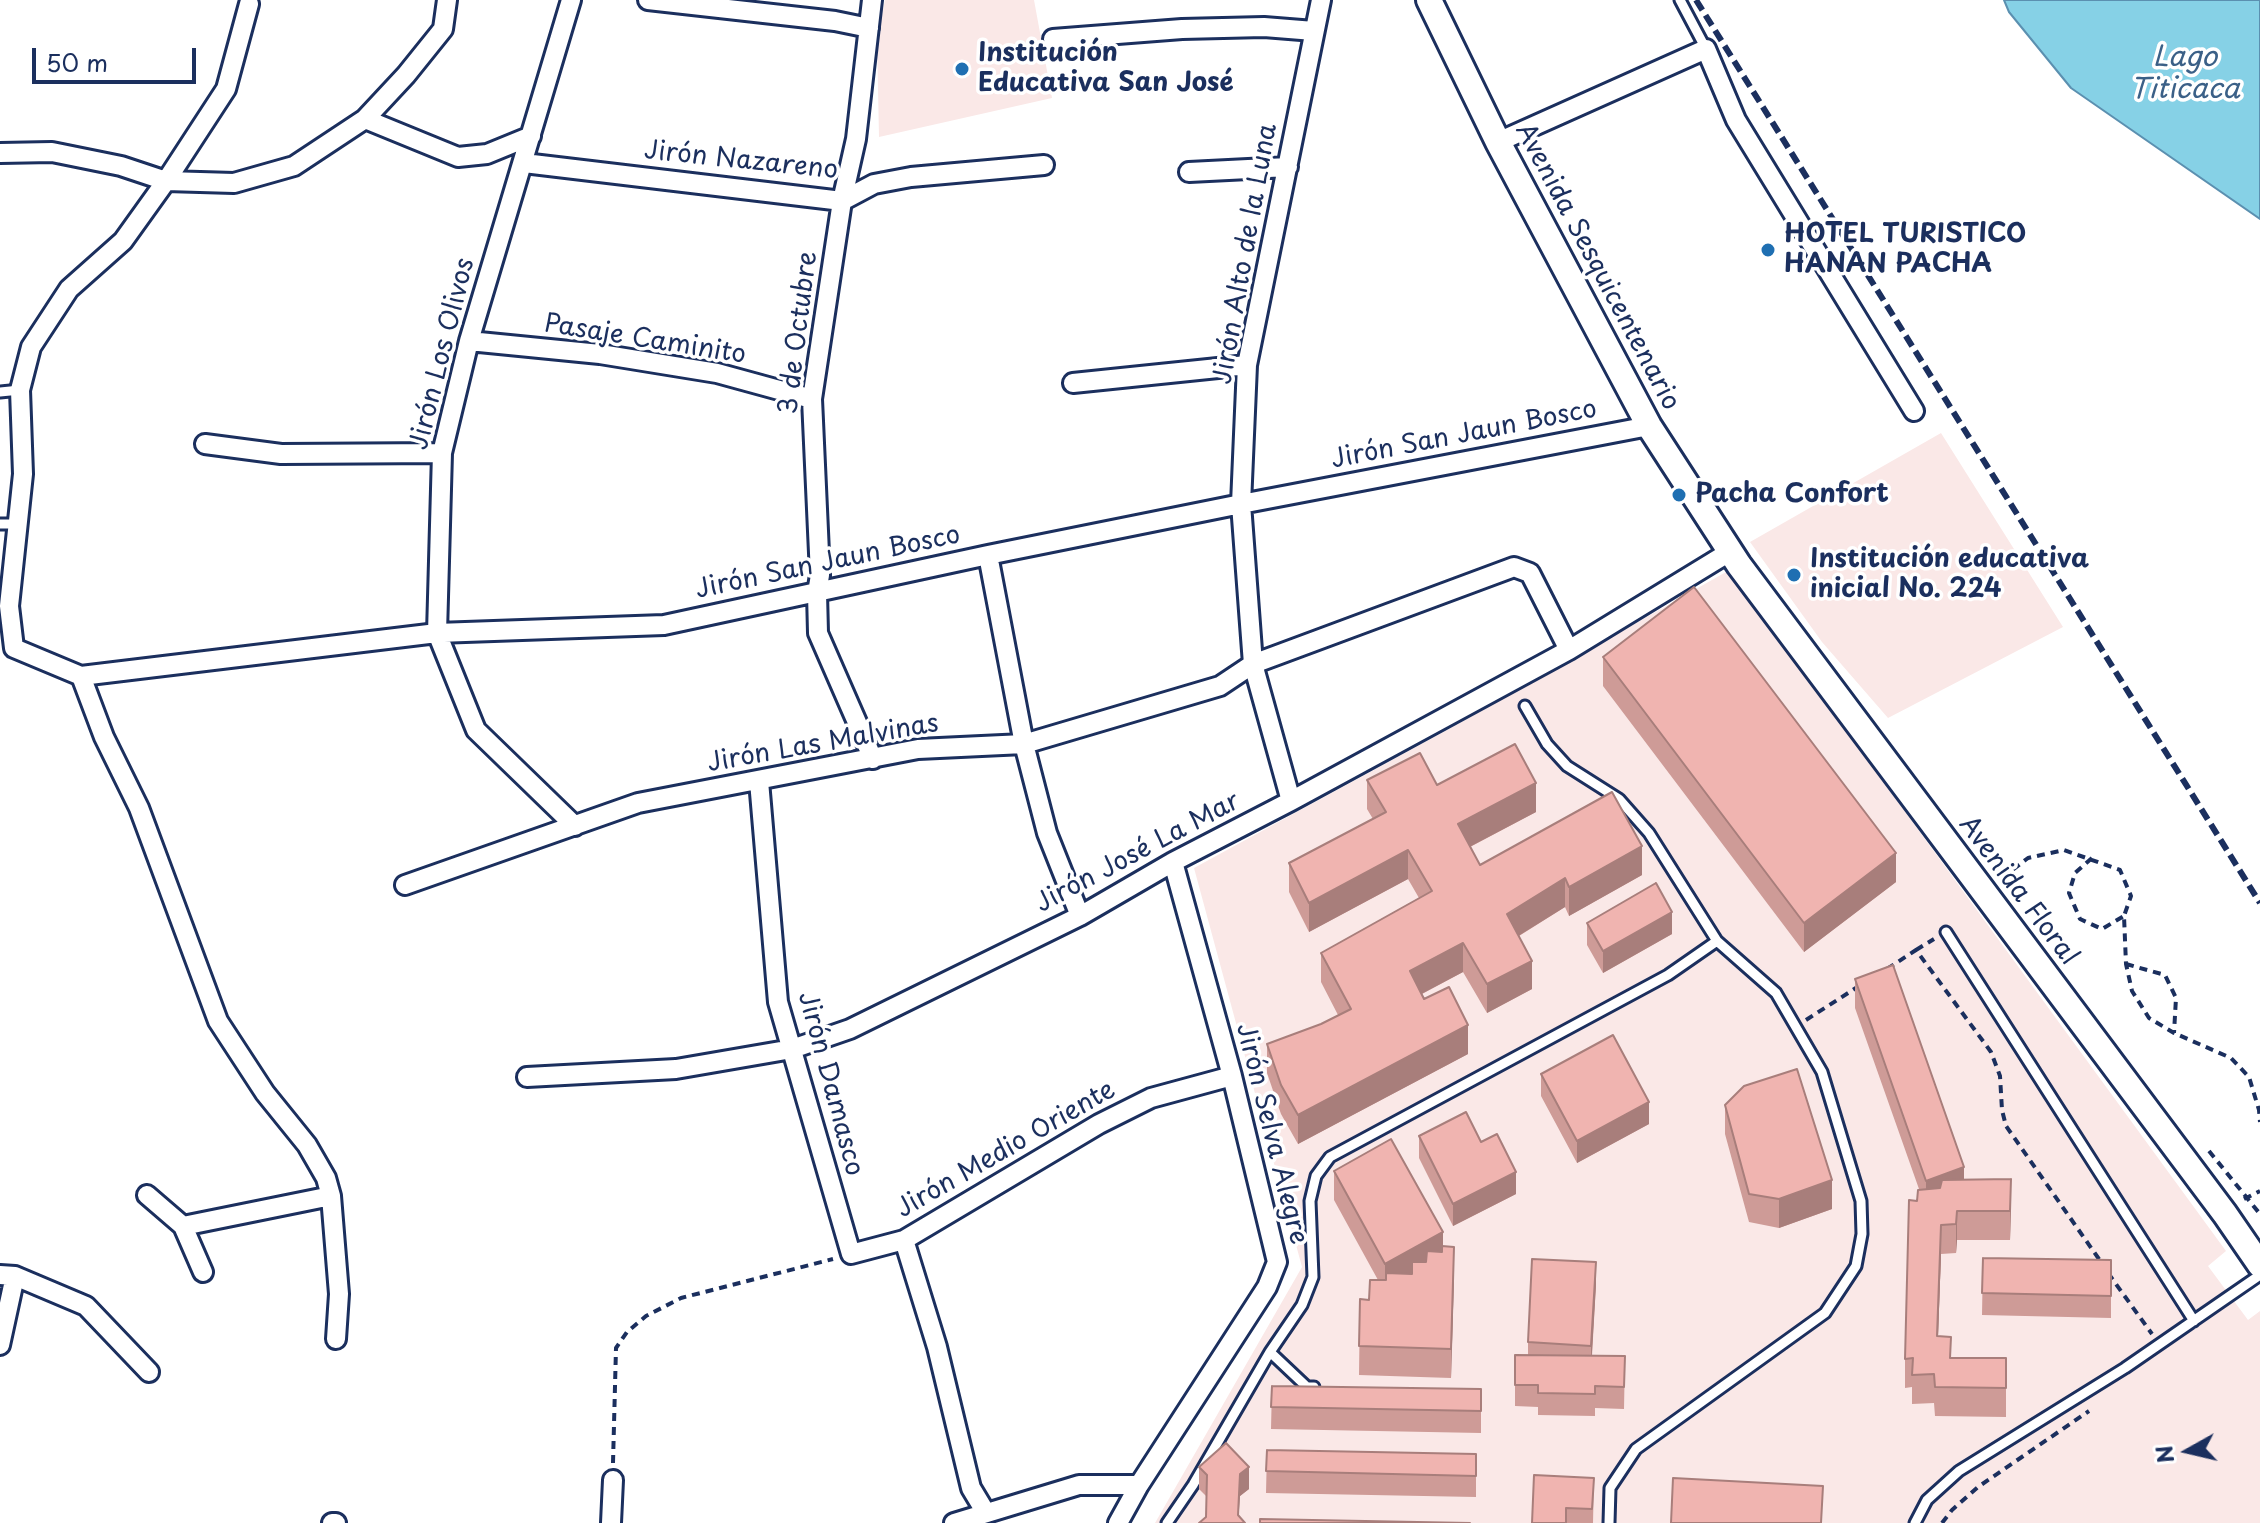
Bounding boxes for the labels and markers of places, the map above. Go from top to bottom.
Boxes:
place label: Institución Educativa San José [978,38,1234,100]
marker: Institución Educativa San José [953,60,971,78]
place label: HOTEL TURISTICO HANAN PACHA [1784,219,2026,280]
marker: HOTEL TURISTICO HANAN PACHA [1759,241,1777,259]
place label: Pacha Confort [1695,479,1889,511]
marker: Pacha Confort [1670,486,1688,504]
place label: Institución educativa inicial No. 224 [1810,544,2089,606]
marker: Institución educativa inicial No. 224 [1785,566,1803,584]

